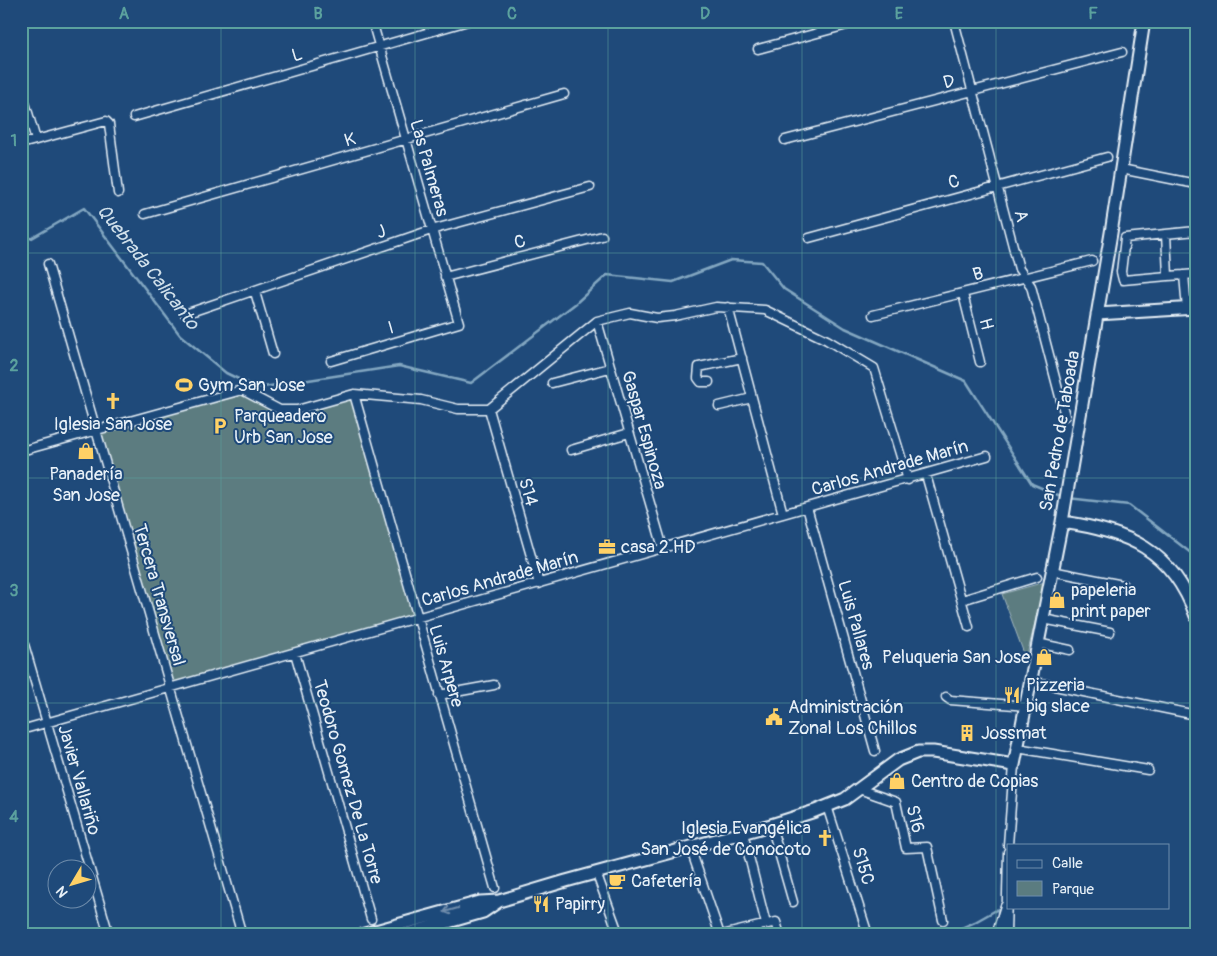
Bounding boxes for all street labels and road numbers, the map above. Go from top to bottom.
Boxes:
street label: L [289,43,305,67]
street label: D [941,69,957,95]
street label: Las Palmeras [404,117,454,219]
street label: K [342,127,359,153]
street label: C [946,169,962,195]
street label: A [1008,207,1034,225]
street label: J [373,220,389,244]
street label: C [512,229,528,255]
street label: B [970,262,986,286]
street label: I [385,316,397,340]
street label: H [973,316,999,332]
street label: San Pedro de Taboada [1035,349,1085,513]
street label: Gaspar Espinoza [616,368,672,492]
street label: Carlos Andrade Marín [809,435,971,501]
street label: S14 [513,475,543,509]
street label: Tercera Transversal [128,521,190,669]
street label: Carlos Andrade Marín [419,546,581,612]
street label: Luis Pallares [832,578,880,672]
street label: Luis Arpere [423,622,469,710]
street label: Teodoro Gomez De La Torre [308,677,388,887]
street label: Javier Vallariño [52,722,106,838]
street label: S16 [900,803,930,835]
street label: S15C [846,844,880,888]

